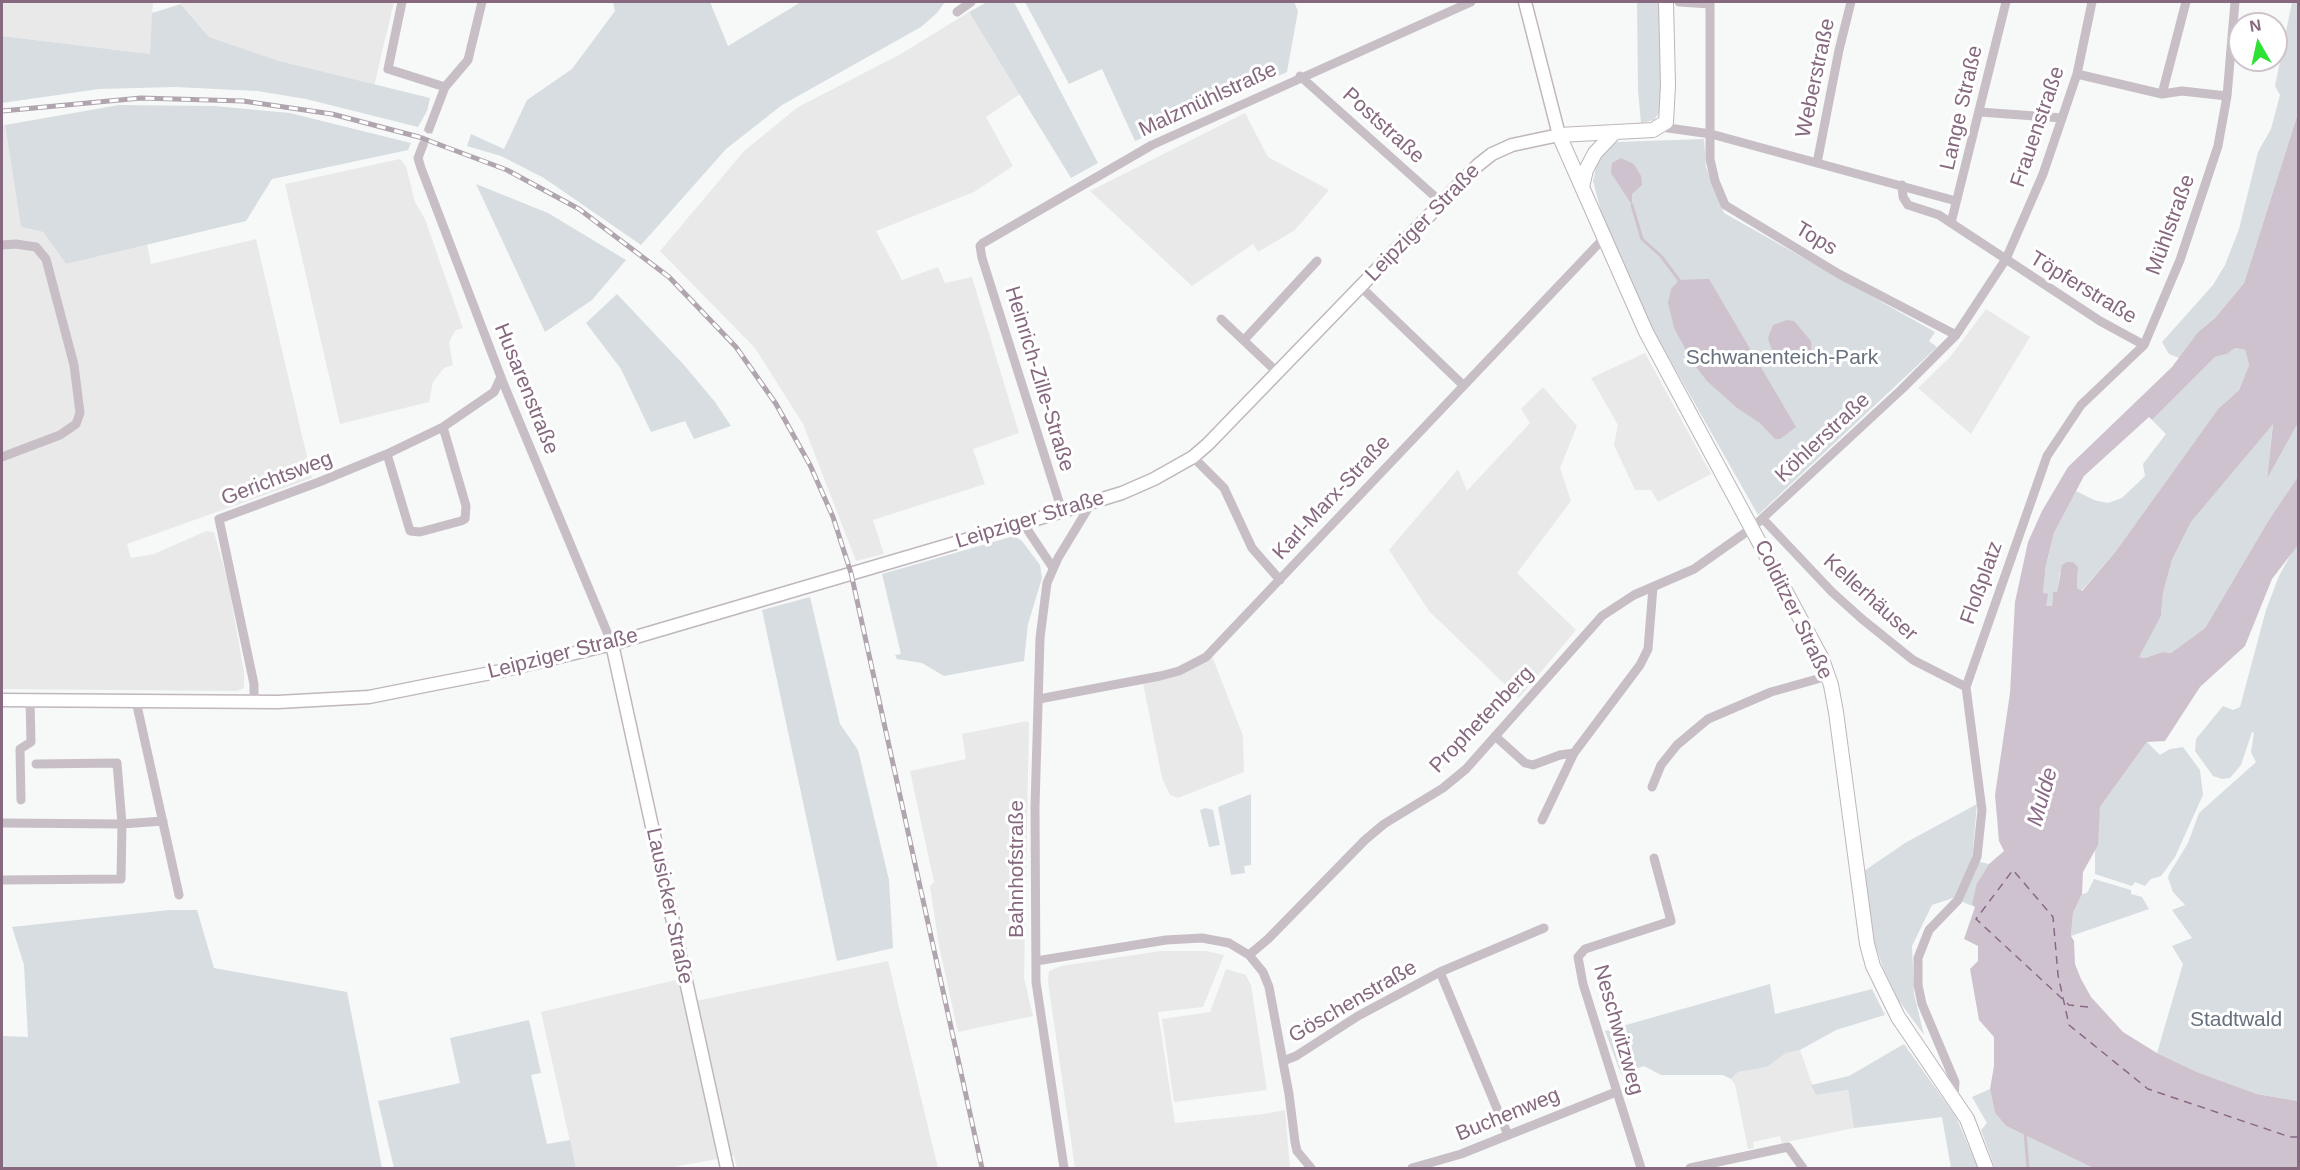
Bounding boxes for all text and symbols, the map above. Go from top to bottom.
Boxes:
north arrow [2228,12,2288,72]
street label: Weberstraße [1791,16,1841,140]
text: N [2248,16,2262,35]
street label: Lange Straße [1935,43,1989,173]
street label: Malzmühlstraße [1135,57,1281,143]
street label: Frauenstraße [2006,63,2070,191]
street label: Poststraße [1337,83,1429,169]
street label: Leipziger Straße [1360,159,1486,287]
street label: Mühlstraße [2141,171,2201,279]
street label: Tops [1790,217,1842,261]
street label: Töpferstraße [2025,246,2141,330]
street label: Heinrich-Zille-Straße [999,283,1079,475]
street label: Husarenstraße [488,320,564,458]
park label: Schwanenteich-Park [1686,345,1878,371]
street label: Köhlerstraße [1770,388,1876,488]
street label: Karl-Marx-Straße [1268,431,1396,565]
street label: Gerichtsweg [218,446,336,512]
street label: Leipziger Straße [953,485,1107,555]
street label: Colditzer Straße [1748,536,1838,684]
street label: Floßplatz [1955,538,2009,628]
street label: Kellerhäuser [1818,549,1922,647]
street label: Leipziger Straße [485,623,641,685]
street label: Prophetenberg [1425,661,1539,779]
water label: Mulde [2022,765,2064,829]
street label: Bahnhofstraße [1004,800,1030,938]
street label: Lausicker Straße [640,826,698,986]
street label: Göschenstraße [1285,955,1421,1049]
street label: Neschwitzweg [1587,962,1649,1098]
park label: Stadtwald [2190,1007,2282,1033]
street label: Buchenweg [1452,1083,1564,1147]

